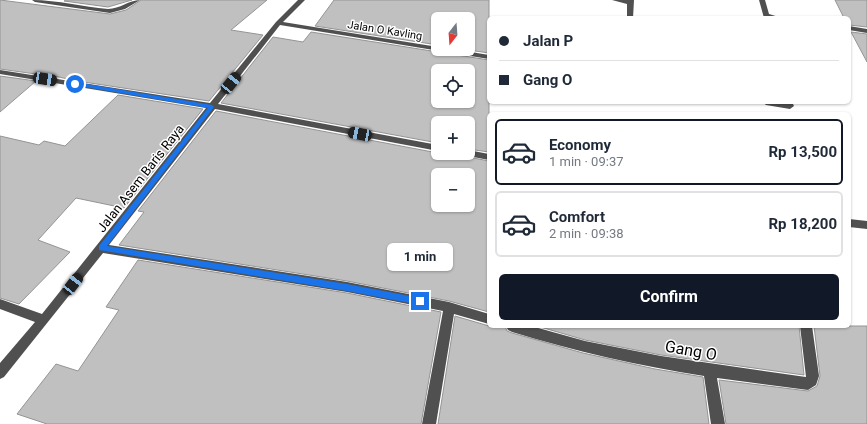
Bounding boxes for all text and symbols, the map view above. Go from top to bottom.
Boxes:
north arrow [431,12,475,56]
map controls [431,12,475,212]
street label: Jalan O Kavling [347,18,423,43]
text: Jalan P [523,32,573,50]
button: locate [431,64,475,108]
car [219,70,243,96]
car [32,71,58,87]
text: Gang O [523,71,572,89]
route start [66,75,84,93]
button: + [431,116,475,160]
street label: Jalan Asem Baris Raya [94,122,187,235]
car [347,126,373,142]
icon: car [501,134,537,170]
text: Economy [549,136,611,154]
text: Rp 13,500 [769,143,837,161]
text: 1 min · 09:37 [549,154,624,169]
button: − [431,168,475,212]
icon: car [501,206,537,242]
text: Comfort [549,208,605,226]
text: Rp 18,200 [769,215,837,233]
text: 2 min · 09:38 [549,226,624,241]
callout: 1 min [387,243,453,271]
text: 1 min [404,249,436,264]
car [61,271,85,297]
button: Confirm [499,274,839,320]
route end [411,292,429,310]
street label: Gang O [663,337,718,364]

